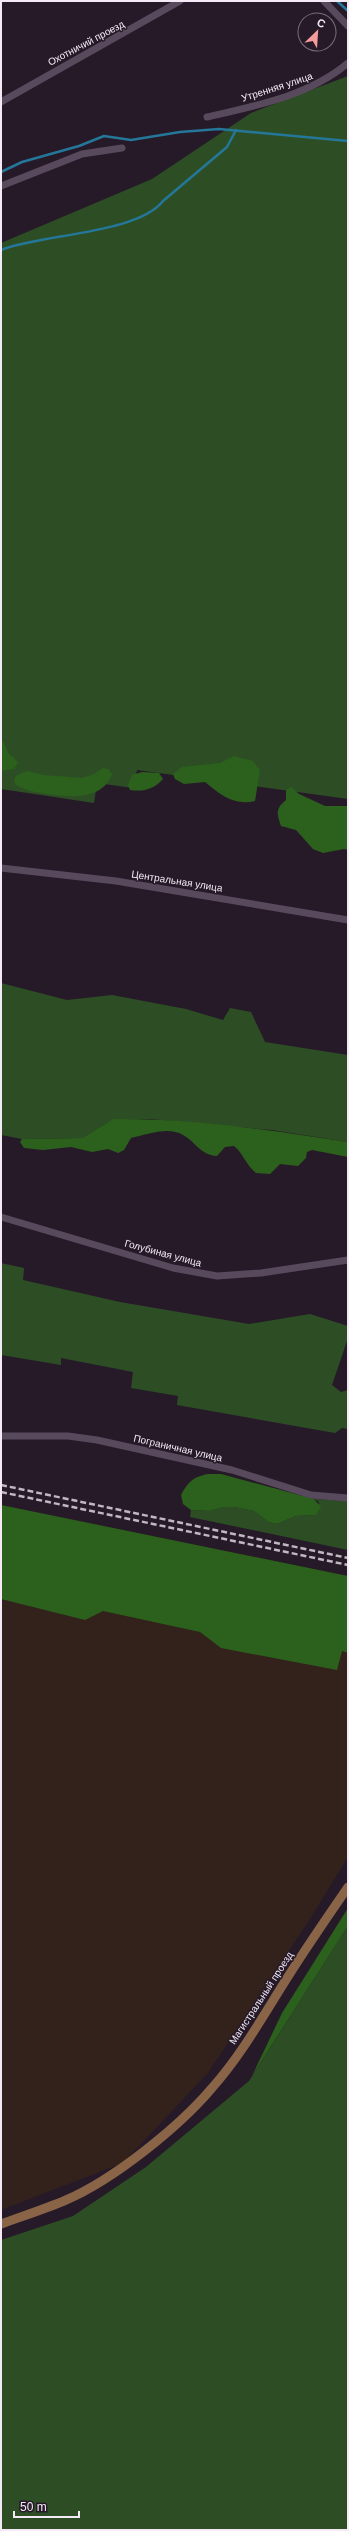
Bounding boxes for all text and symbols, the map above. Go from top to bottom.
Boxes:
north arrow [297,12,337,52]
text: С [315,16,327,30]
street label: Охотничий проезд [46,18,126,68]
street label: Утренняя улица [240,70,314,104]
street label: Центральная улица [131,868,224,894]
street label: Голубиная улица [123,1237,203,1269]
street label: Пограничная улица [133,1432,224,1464]
street label: Магистральный проезд [227,1950,295,2046]
scale bar [14,2493,79,2519]
text: 50 m [20,2500,47,2514]

